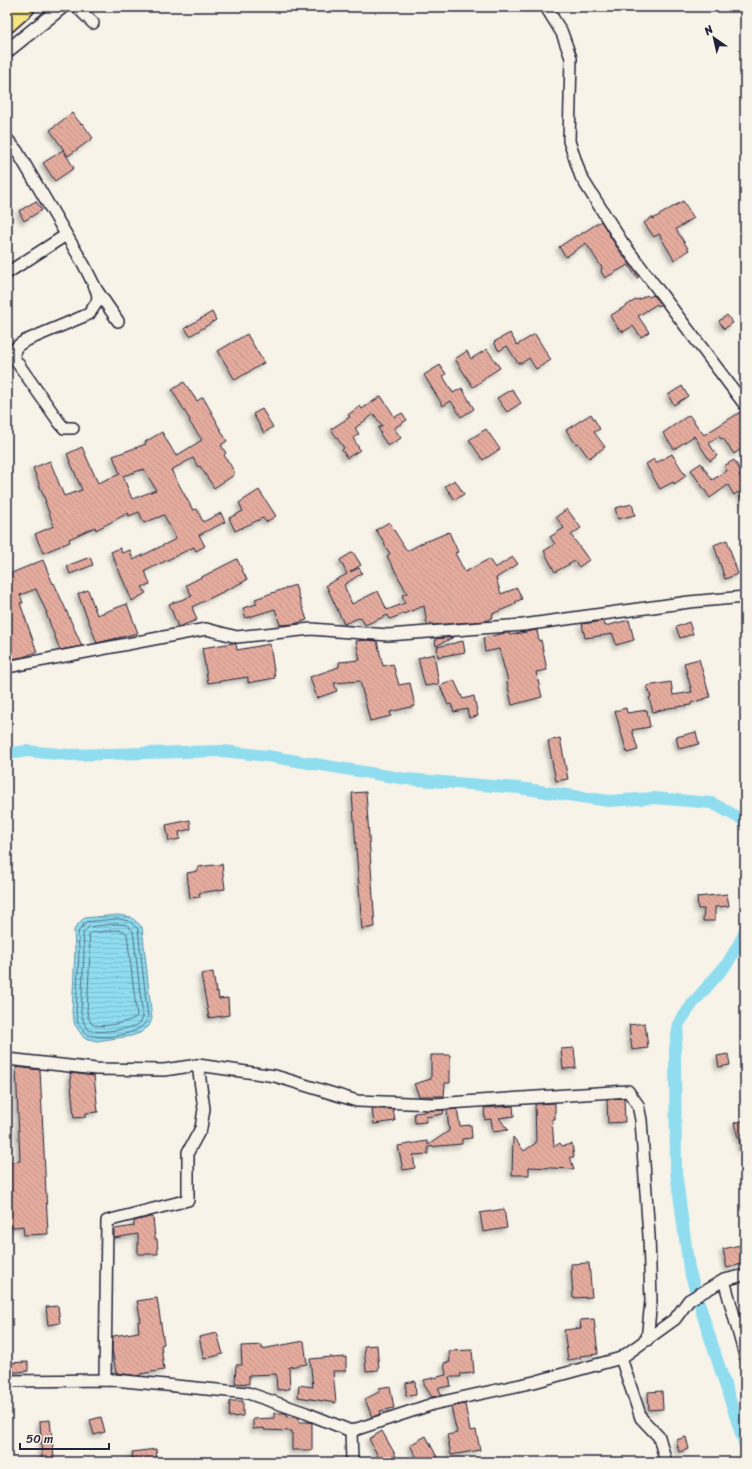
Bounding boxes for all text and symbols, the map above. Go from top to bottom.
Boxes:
north arrow [694,18,734,58]
text: N [699,20,717,41]
scale bar [20,1425,109,1451]
text: 50 m [26,1428,53,1450]

